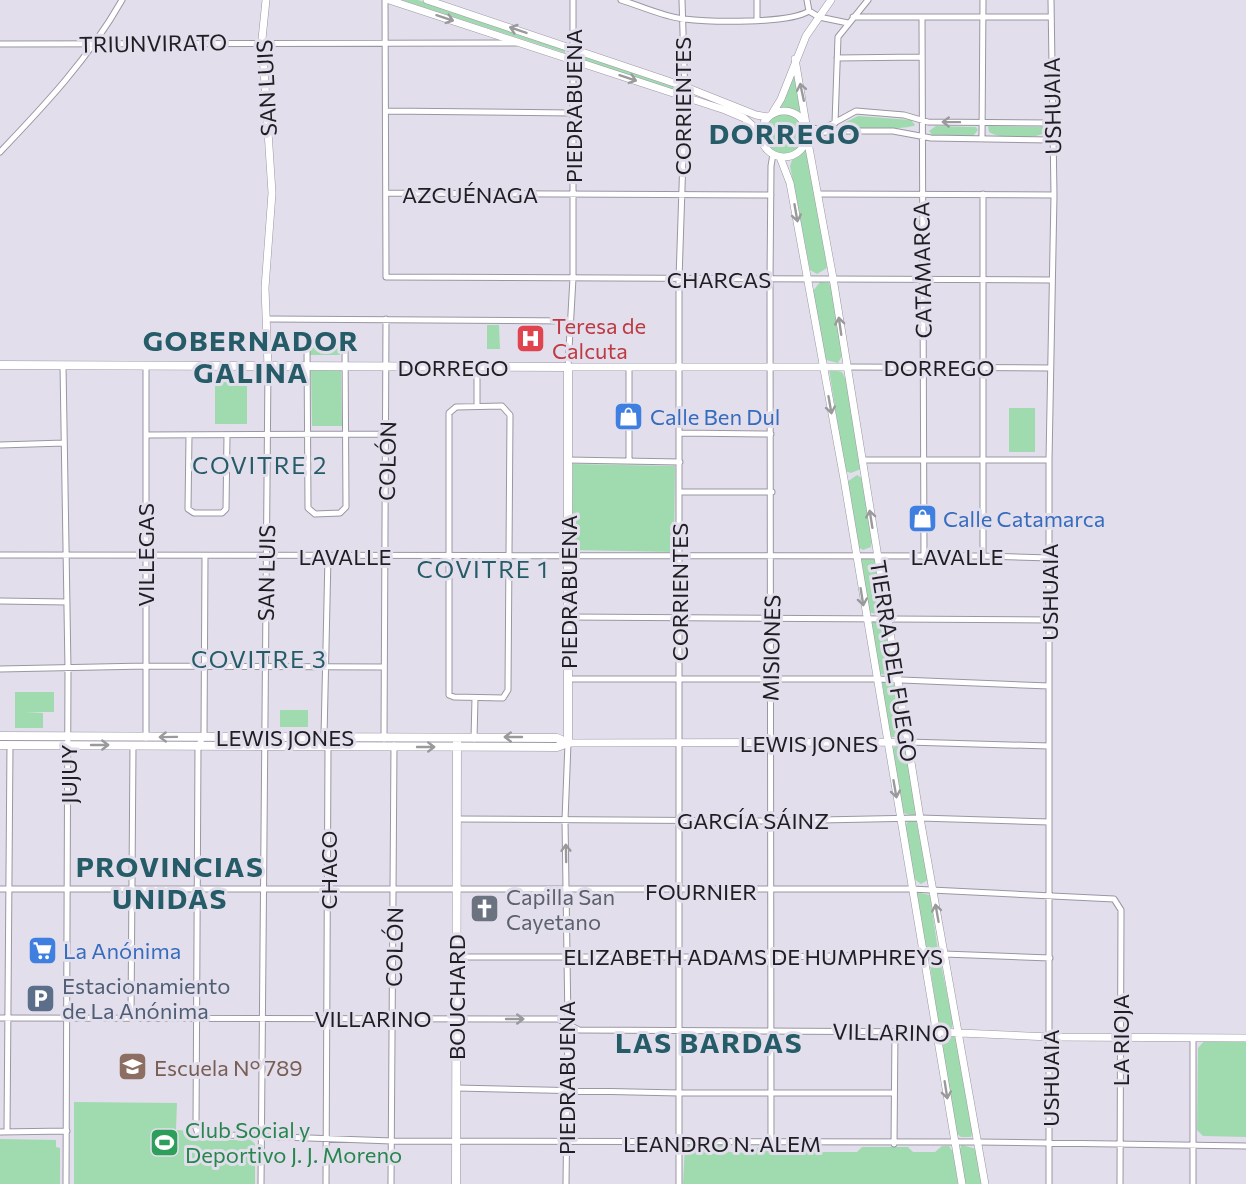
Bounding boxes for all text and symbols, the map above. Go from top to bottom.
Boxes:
one-way arrow [435,14,454,25]
one-way arrow [509,24,528,35]
street label: TRIUNVIRATO [79,28,227,58]
street label: PIEDRABUENA [560,29,587,183]
street label: CORRIENTES [669,37,696,175]
street label: SAN LUIS [250,39,282,137]
street label: USHUAIA [1038,57,1066,155]
one-way arrow [618,73,637,84]
one-way arrow [796,83,807,103]
district label: DORREGO [709,116,861,150]
one-way arrow [941,117,961,128]
street label: AZCUÉNAGA [402,181,538,208]
street label: CATAMARCA [907,201,937,339]
one-way arrow [790,203,801,222]
street label: CHARCAS [667,266,771,293]
place label: Teresa de Calcuta [552,312,646,364]
one-way arrow [835,317,846,337]
hospital icon: Teresa de Calcuta [515,322,547,354]
district label: GOBERNADOR GALINA [143,323,359,389]
street label: DORREGO [398,354,508,381]
street label: DORREGO [884,354,994,381]
one-way arrow [825,394,836,414]
shop icon: Calle Ben Dul [613,400,645,432]
place label: Calle Ben Dul [650,403,780,430]
street label: COLÓN [373,421,401,501]
district label: COVITRE 2 [192,450,328,479]
shop icon: Calle Catamarca [906,502,938,534]
street label: VILLEGAS [132,503,159,607]
place label: Calle Catamarca [943,505,1105,532]
one-way arrow [866,509,877,529]
street label: PIEDRABUENA [555,515,582,669]
street label: CORRIENTES [666,523,693,661]
street label: SAN LUIS [252,524,280,621]
street label: LAVALLE [298,543,392,570]
street label: LAVALLE [910,543,1004,570]
street label: USHUAIA [1036,543,1063,641]
district label: COVITRE 1 [417,554,549,583]
street label: TIERRA DEL FUEGO [865,558,923,764]
one-way arrow [857,587,868,607]
street label: MISIONES [757,594,785,702]
district label: COVITRE 3 [191,644,327,673]
street label: LEWIS JONES [216,724,354,751]
street label: LEWIS JONES [740,730,878,757]
one-way arrow [158,731,178,742]
one-way arrow [504,731,524,743]
one-way arrow [90,739,110,751]
one-way arrow [415,741,435,753]
street label: JUJUY [55,744,82,804]
one-way arrow [890,779,901,799]
street label: GARCÍA SÁINZ [677,807,829,834]
street label: CHACO [315,830,342,910]
one-way arrow [560,843,572,863]
district label: PROVINCIAS UNIDAS [76,849,264,915]
street label: FOURNIER [645,878,757,905]
place label: Capilla San Cayetano [506,883,615,935]
church icon: Capilla San Cayetano [469,893,501,925]
one-way arrow [932,904,943,923]
street label: COLÓN [380,907,408,987]
supermarket icon: La Anónima [26,934,58,966]
street label: BOUCHARD [443,934,470,1060]
place label: La Anónima [63,937,181,964]
street label: ELIZABETH ADAMS DE HUMPHREYS [563,943,943,970]
place label: Estacionamiento de La Anónima [62,972,230,1024]
parking icon: Estacionamiento de La Anónima [25,982,57,1014]
street label: LA RIOJA [1107,994,1134,1086]
street label: PIEDRABUENA [553,1001,580,1155]
street label: VILLARINO [314,1005,432,1032]
one-way arrow [504,1013,524,1025]
street label: VILLARINO [832,1017,950,1047]
district label: LAS BARDAS [615,1025,803,1059]
street label: USHUAIA [1037,1029,1064,1127]
school or university icon: Escuela N° 789 [117,1051,149,1083]
place label: Escuela N° 789 [154,1054,303,1081]
one-way arrow [941,1080,952,1099]
place label: Club Social y Deportivo J. J. Moreno [185,1116,402,1168]
sports icon: Club Social y Deportivo J. J. Moreno [148,1126,180,1158]
street label: LEANDRO N. ALEM [623,1130,821,1157]

